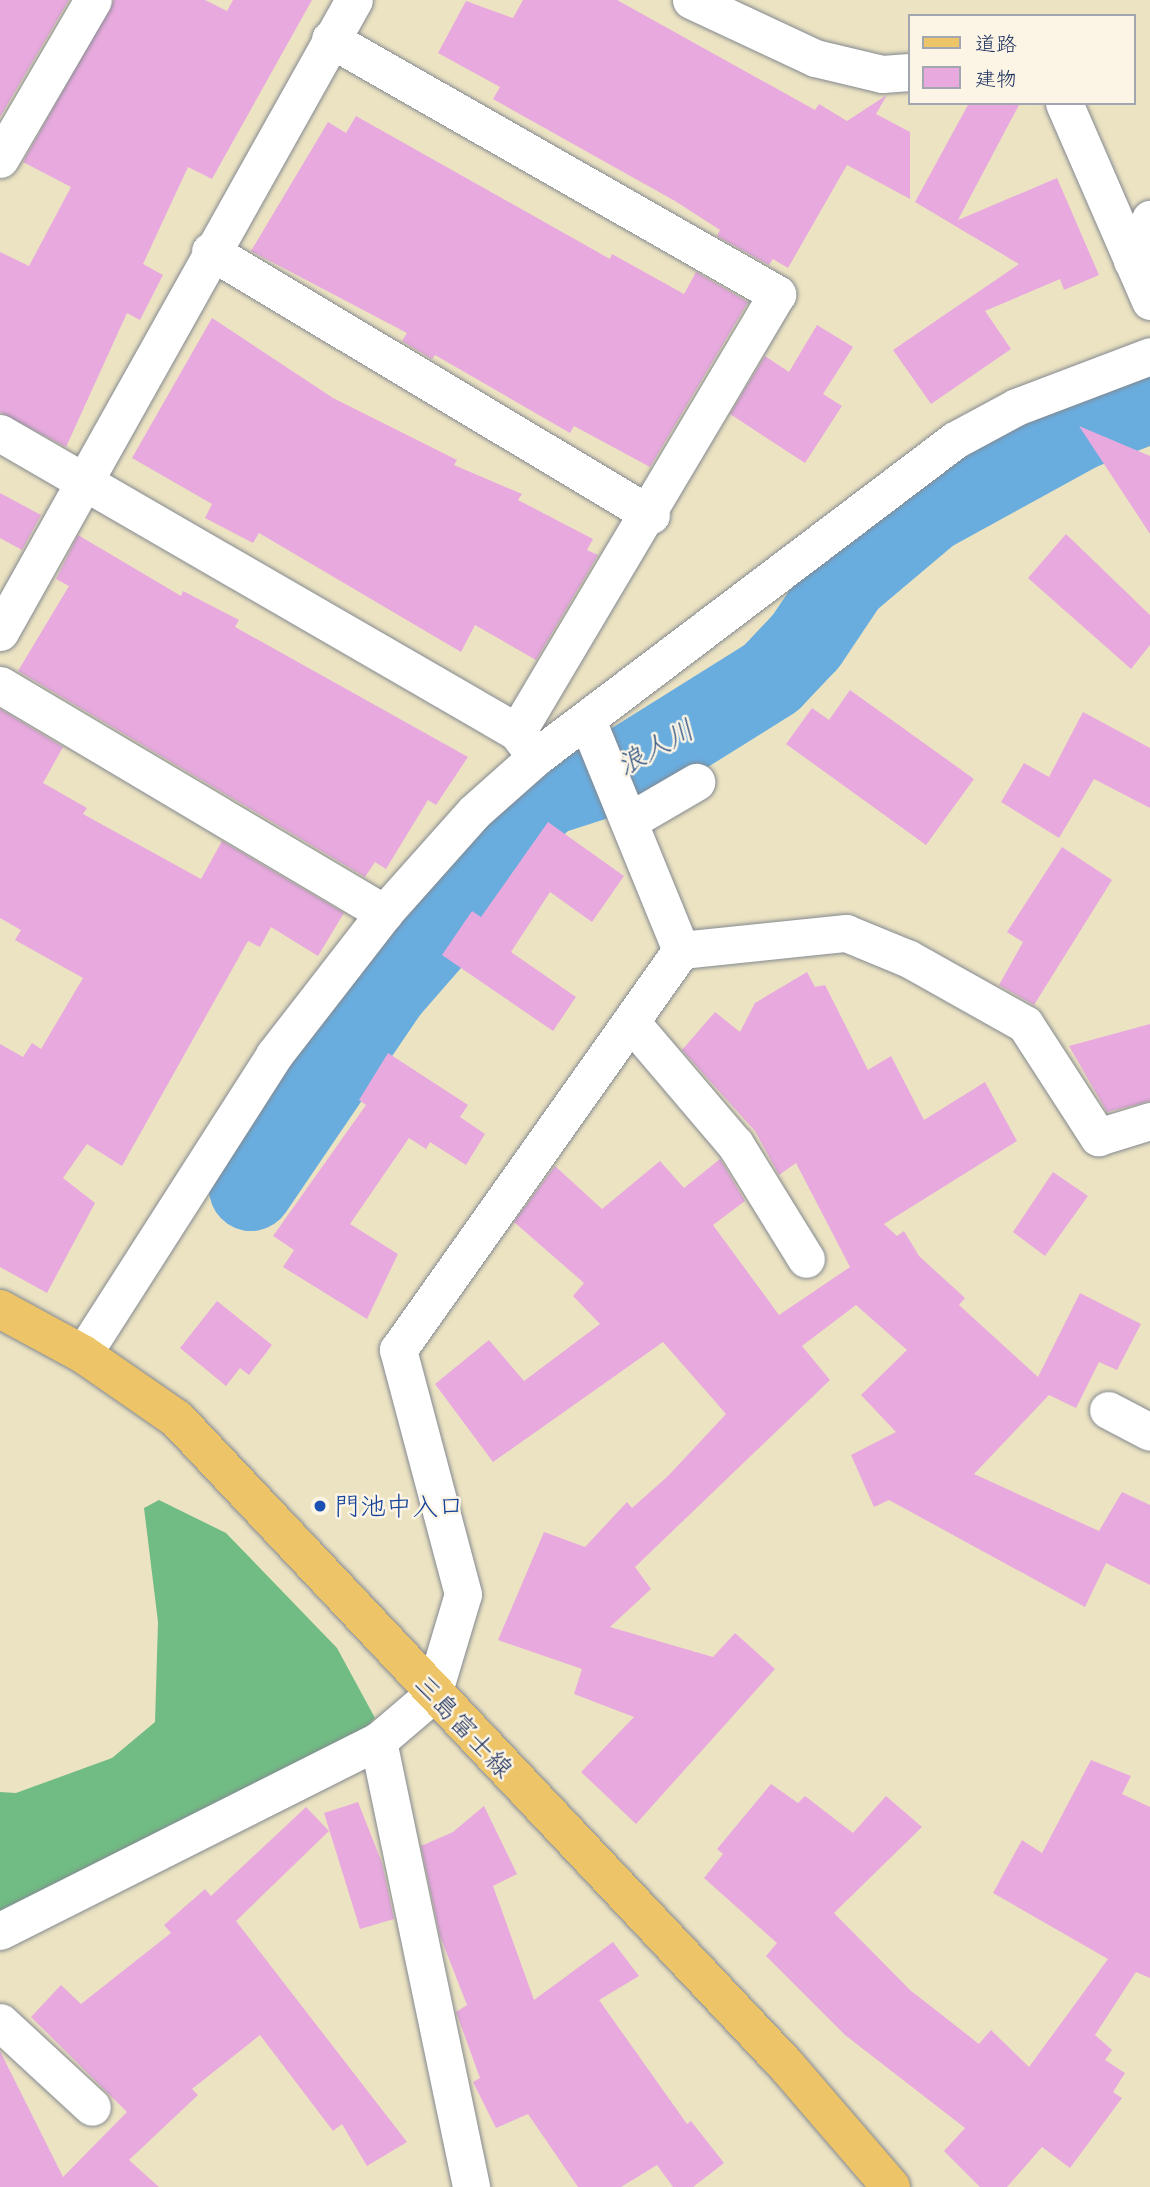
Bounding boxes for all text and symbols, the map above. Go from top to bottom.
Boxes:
legend [908,14,1136,105]
text: 道路 [975,30,1017,58]
text: 建物 [975,65,1017,93]
water label: 浪人川 [610,712,700,782]
place label: 門池中入口 [334,1490,464,1522]
marker: 門池中入口 [312,1498,328,1514]
street label: 三島富士線 [408,1668,520,1784]

